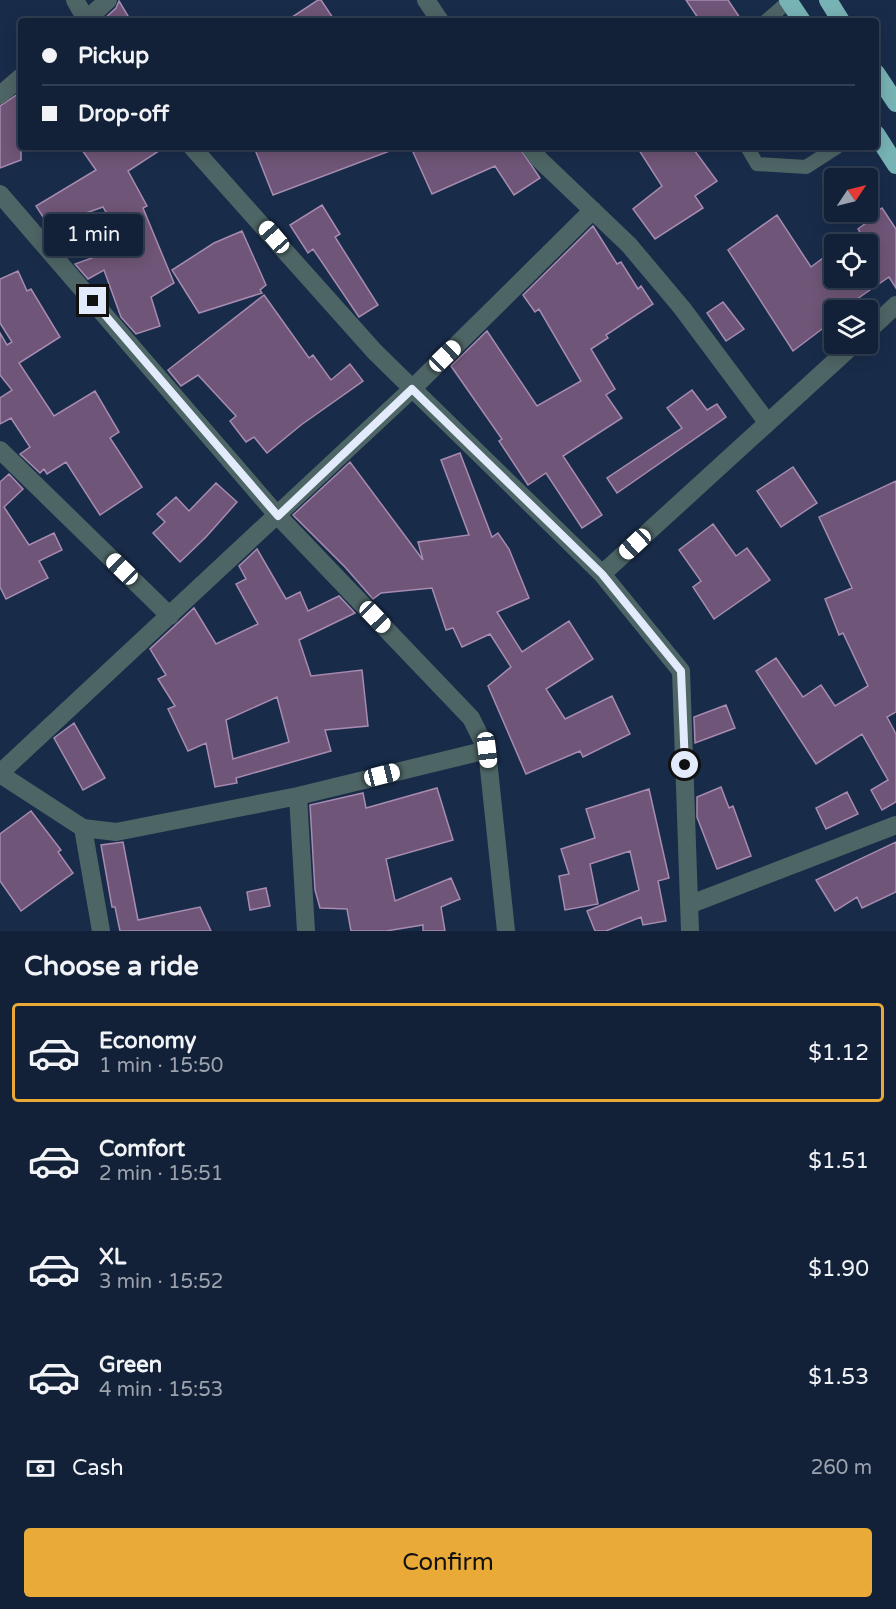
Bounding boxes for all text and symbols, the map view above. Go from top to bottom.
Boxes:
text: Pickup [78,43,149,69]
text: Drop-off [78,101,169,127]
north arrow [824,168,878,222]
map controls [824,168,878,354]
callout: 1 min [44,214,142,256]
car [255,218,293,256]
text: 1 min [67,223,120,247]
button: locate [824,234,878,288]
route end [79,287,106,314]
button: layers [824,300,878,354]
car [426,337,464,375]
car [616,525,654,563]
car [103,550,141,588]
car [356,598,394,636]
car [476,731,498,769]
route start [671,751,698,778]
car [362,762,402,788]
text: Choose a ride [24,950,199,983]
icon: car [27,1026,81,1080]
text: Economy [99,1028,196,1054]
text: $1.12 [808,1040,869,1066]
text: 1 min · 15:50 [99,1054,223,1078]
icon: car [27,1134,81,1188]
text: Comfort [99,1136,185,1162]
text: $1.51 [808,1148,869,1174]
text: 2 min · 15:51 [99,1162,223,1186]
icon: car [27,1242,81,1296]
text: XL [99,1244,126,1270]
text: $1.90 [808,1256,869,1282]
text: 3 min · 15:52 [99,1270,223,1294]
icon: car [27,1350,81,1404]
text: Green [99,1352,162,1378]
text: $1.53 [808,1364,869,1390]
text: 4 min · 15:53 [99,1378,223,1402]
icon: cash [24,1452,57,1485]
text: Cash [72,1455,124,1481]
text: 260 m [811,1456,872,1480]
button: Confirm [24,1528,872,1597]

